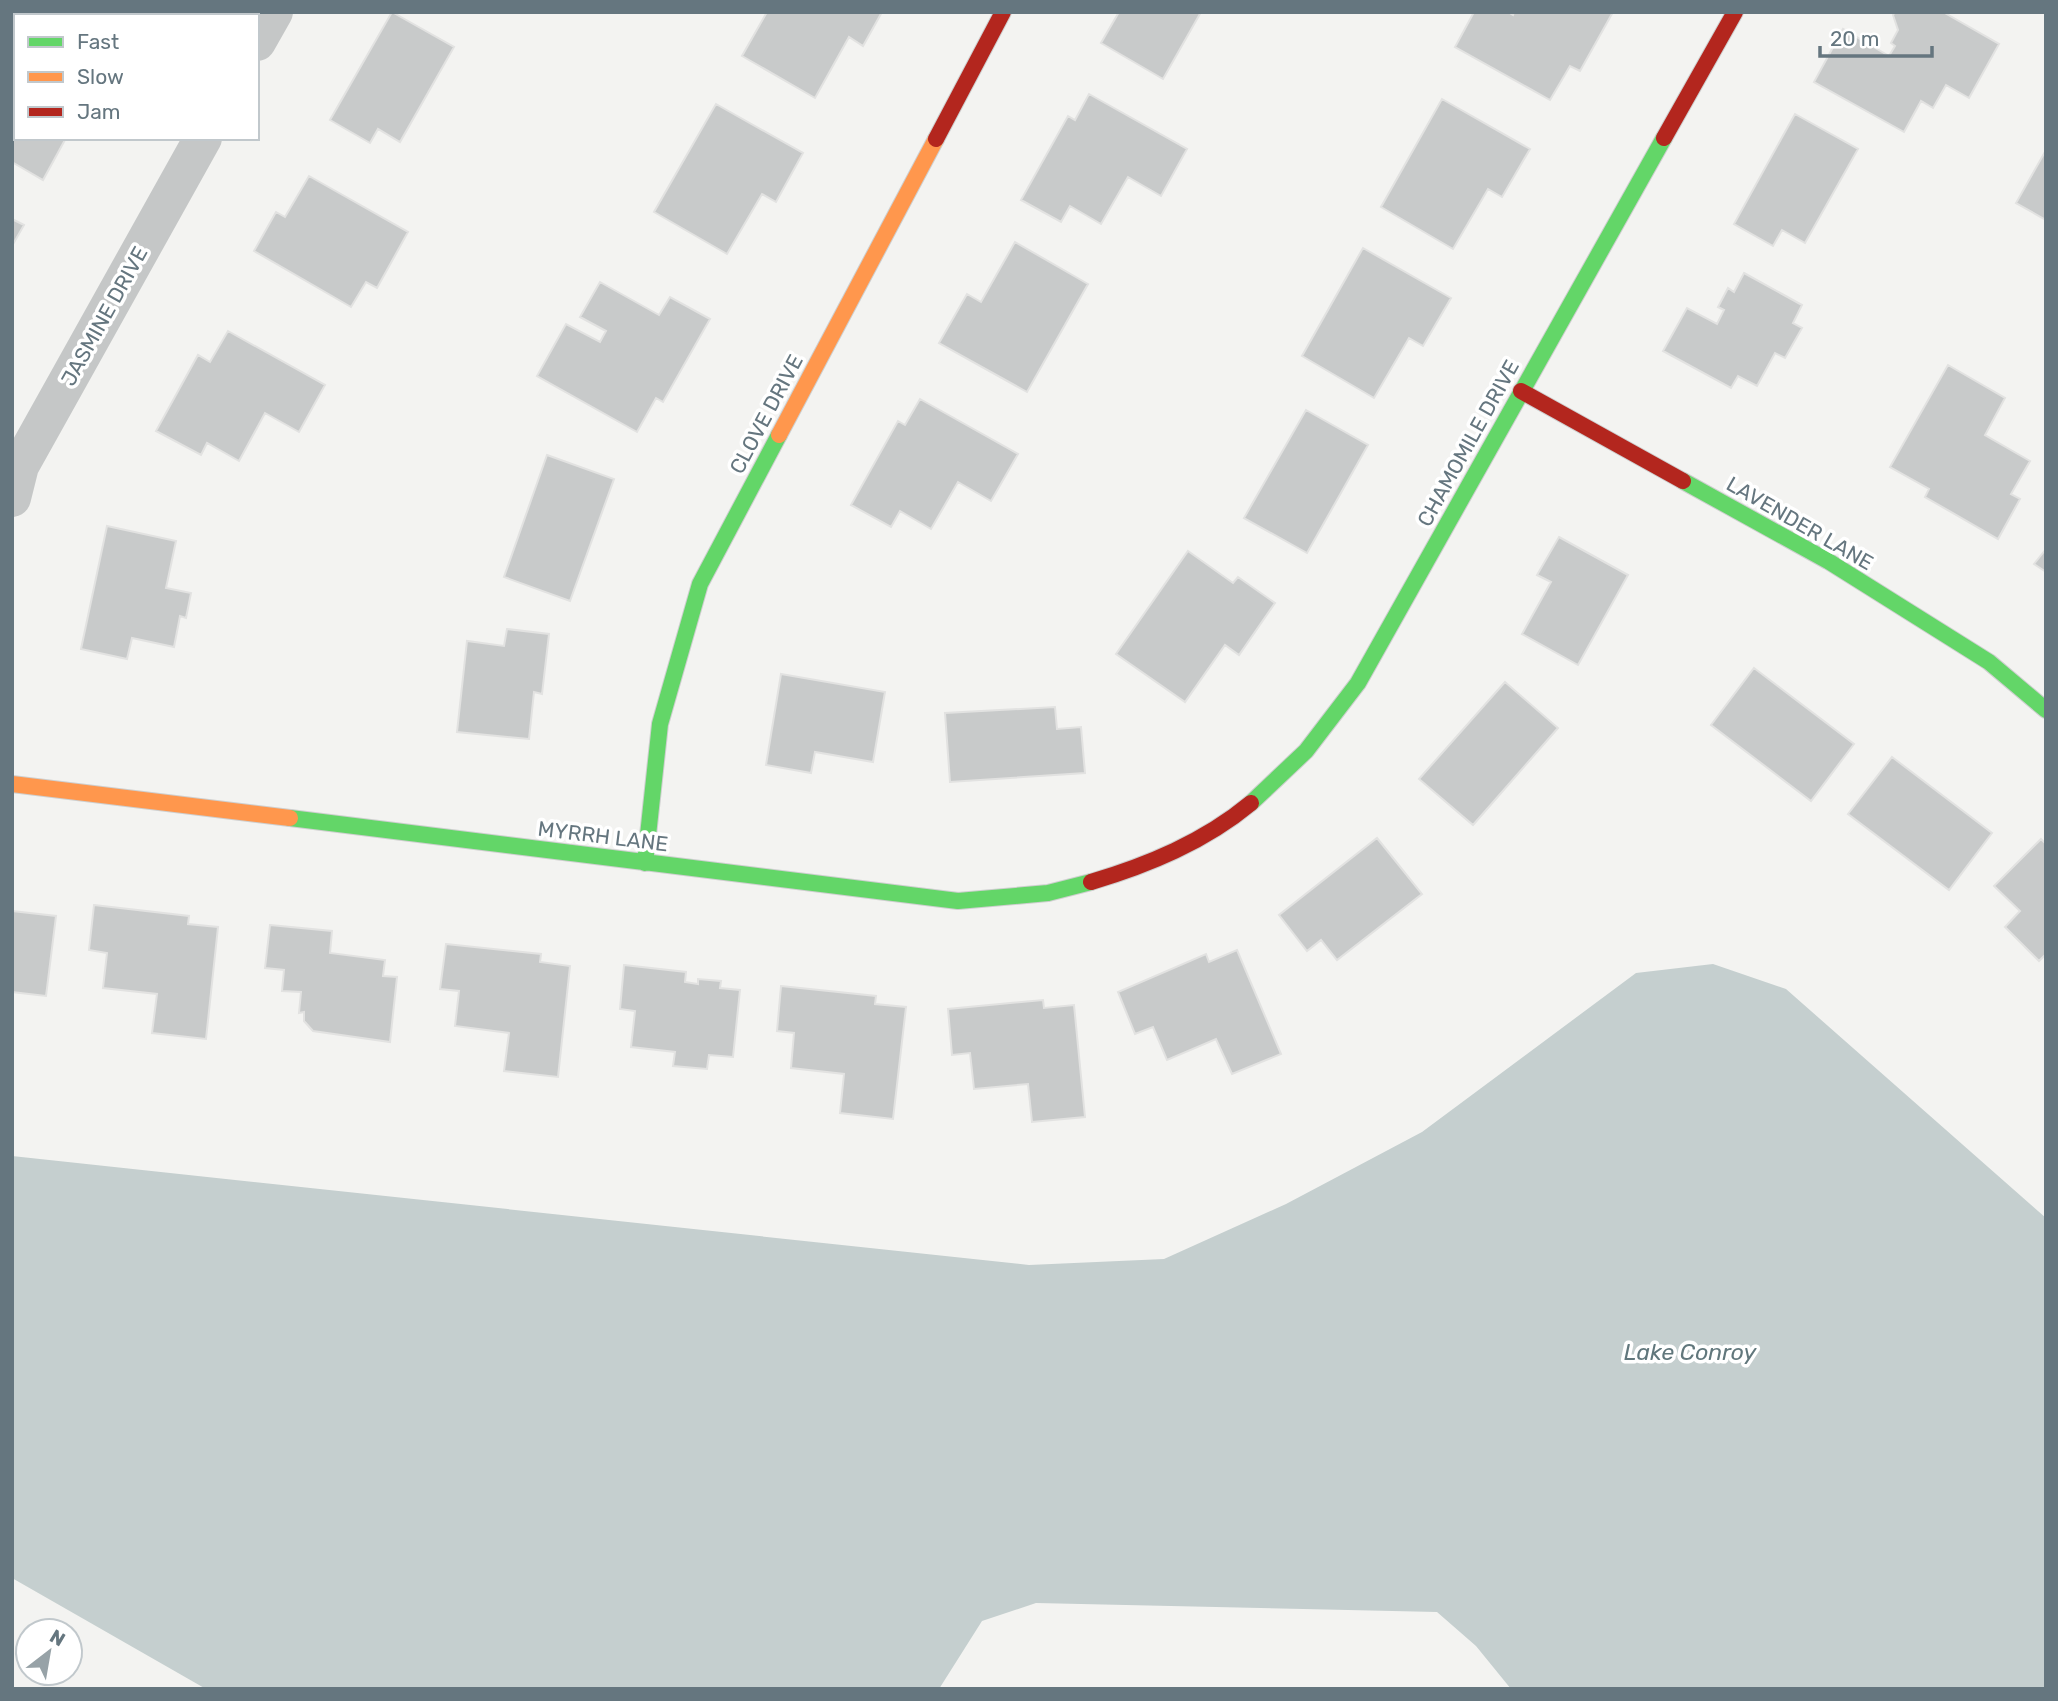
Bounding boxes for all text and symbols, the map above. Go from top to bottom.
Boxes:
legend [14,14,259,140]
scale bar [1820,14,1932,58]
text: 20 m [1830,26,1879,51]
text: Fast [77,29,119,54]
text: Slow [77,64,124,89]
text: Jam [77,99,121,124]
street label: JASMINE DRIVE [55,242,153,390]
street label: CLOVE DRIVE [724,350,808,478]
street label: CHAMOMILE DRIVE [1412,355,1524,531]
street label: LAVENDER LANE [1722,471,1878,575]
street label: MYRRH LANE [536,816,670,856]
water label: Lake Conroy [1624,1338,1757,1366]
north arrow [14,1617,84,1687]
text: N [46,1624,69,1651]

